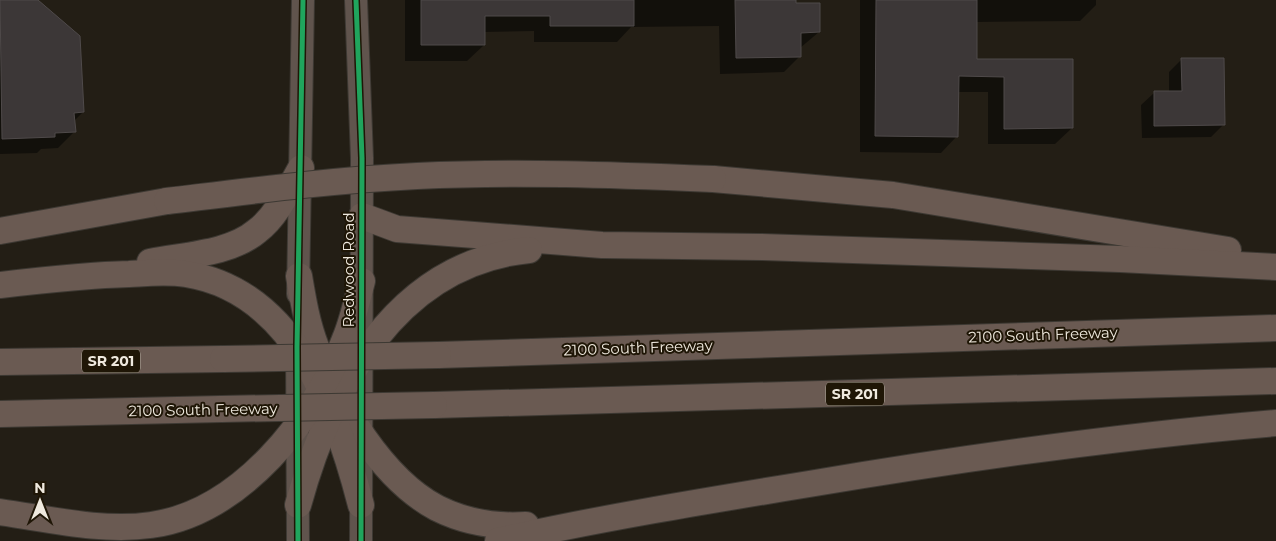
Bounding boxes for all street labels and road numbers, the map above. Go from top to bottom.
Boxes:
street label: Redwood Road [339,212,358,328]
street label: 2100 South Freeway [968,322,1119,347]
street label: 2100 South Freeway [563,335,714,360]
road number: SR 201 [82,350,140,372]
road number: SR 201 [826,382,884,406]
street label: 2100 South Freeway [128,399,279,420]

